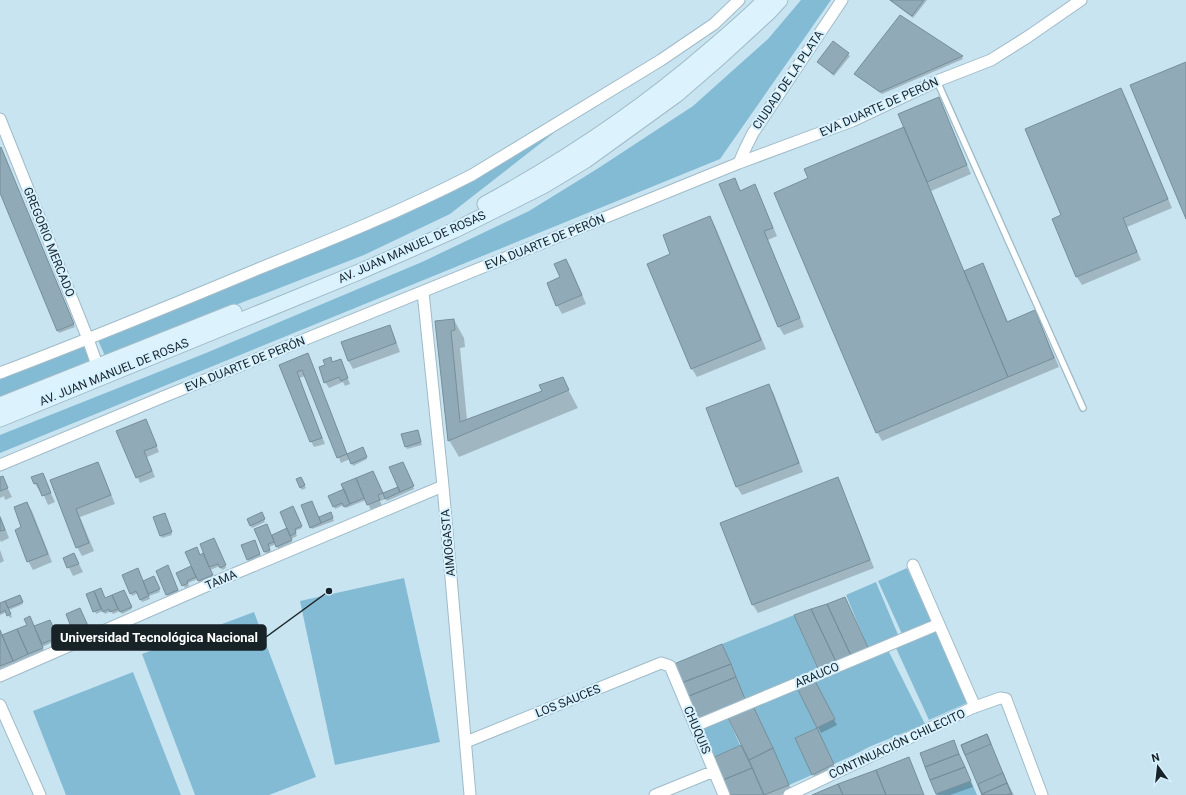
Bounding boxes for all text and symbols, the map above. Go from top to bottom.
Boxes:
street label: CIUDAD DE LA PLATA [750,28,826,132]
street label: EVA DUARTE DE PERÓN [817,74,940,139]
street label: GREGORIO MERCADO [21,185,77,299]
street label: AV. JUAN MANUEL DE ROSAS [336,208,488,286]
street label: EVA DUARTE DE PERÓN [483,211,607,273]
street label: EVA DUARTE DE PERÓN [183,333,307,395]
street label: AV. JUAN MANUEL DE ROSAS [37,336,191,408]
street label: AIMOGASTA [438,509,458,577]
street label: TAMA [203,567,239,593]
callout: Universidad Tecnológica Nacional [52,625,266,650]
text: Universidad Tecnológica Nacional [60,630,258,645]
street label: ARAUCO [793,659,841,691]
street label: LOS SAUCES [533,682,603,720]
street label: CHUQUIS [681,704,713,756]
street label: CONTINUACIÓN CHILECITO [826,705,967,782]
north arrow [1138,747,1178,787]
text: N [1150,750,1161,765]

